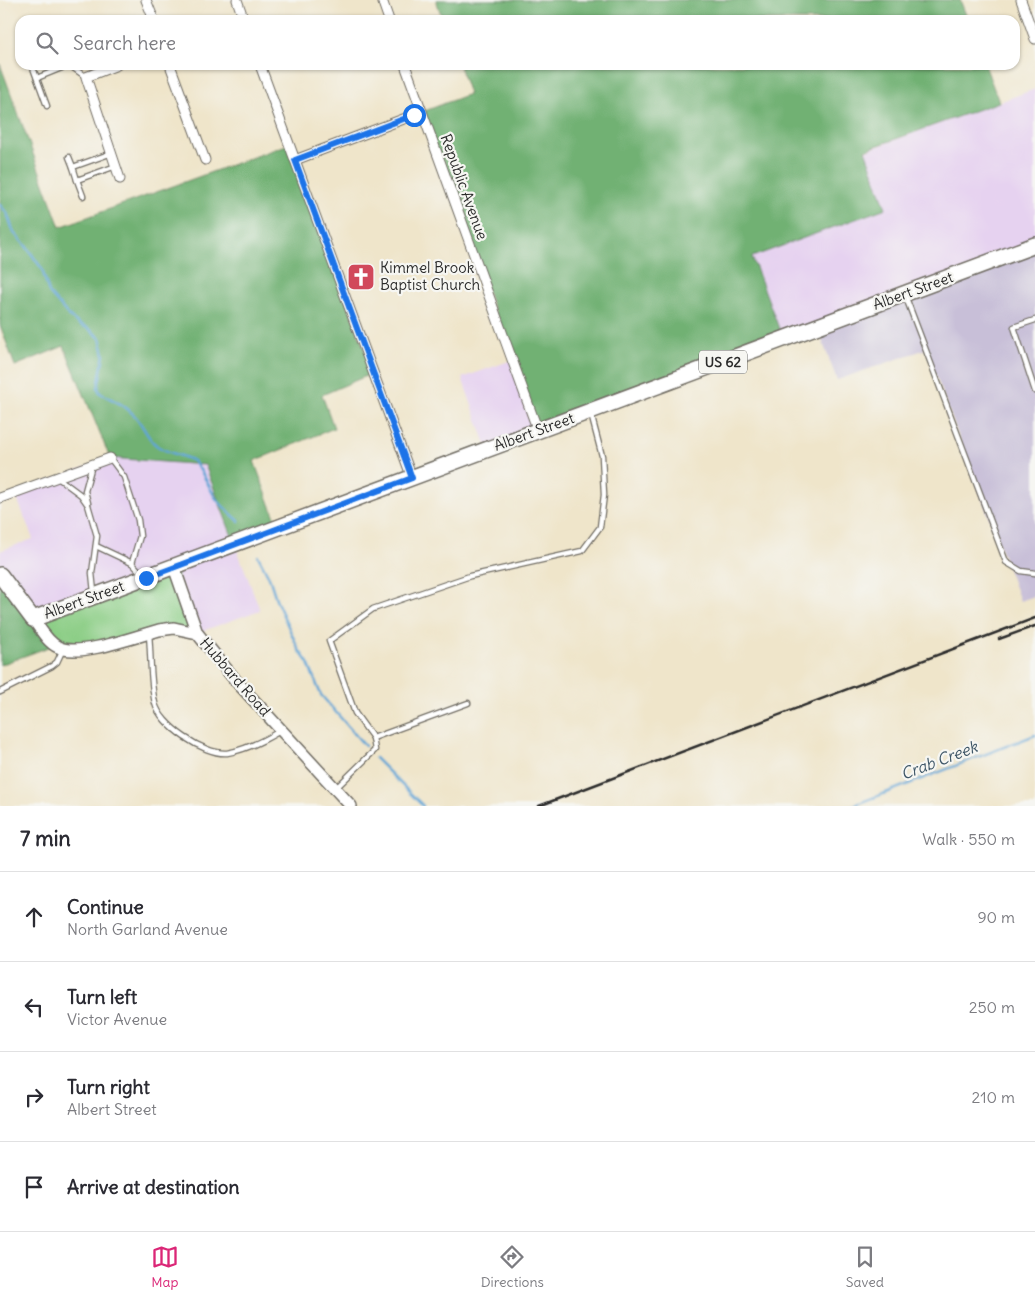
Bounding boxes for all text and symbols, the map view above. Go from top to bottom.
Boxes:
search box [15,15,1020,70]
icon: search [33,29,61,57]
text: Search here [73,31,176,55]
route start [403,104,426,127]
street label: Republic Avenue [437,131,492,242]
place label: Kimmel Brook Baptist Church [380,258,481,294]
church icon: Kimmel Brook Baptist Church [346,262,376,292]
street label: Albert Street [870,267,956,314]
road number: US 62 [699,351,747,374]
street label: Albert Street [491,408,577,455]
route end [135,567,158,590]
street label: Albert Street [41,576,127,623]
street label: Hubbard Road [196,633,275,720]
water label: Crab Creek [898,736,982,784]
text: 7 min [20,825,71,852]
text: Walk · 550 m [922,829,1015,849]
text: Continue [67,895,144,919]
icon: ahead [20,903,48,931]
text: 90 m [977,907,1015,927]
text: North Garland Avenue [67,919,228,939]
text: Turn left [67,985,137,1009]
icon: left [20,993,48,1021]
text: 250 m [969,997,1015,1017]
text: Victor Avenue [67,1009,167,1029]
text: Turn right [67,1075,150,1099]
icon: right [20,1083,48,1111]
text: 210 m [972,1087,1015,1107]
text: Albert Street [67,1099,157,1119]
icon: arrive [20,1173,48,1201]
text: Arrive at destination [67,1175,240,1199]
tab: Map [151,1243,179,1291]
tab: Directions [481,1243,544,1291]
tab: Saved [846,1243,884,1291]

